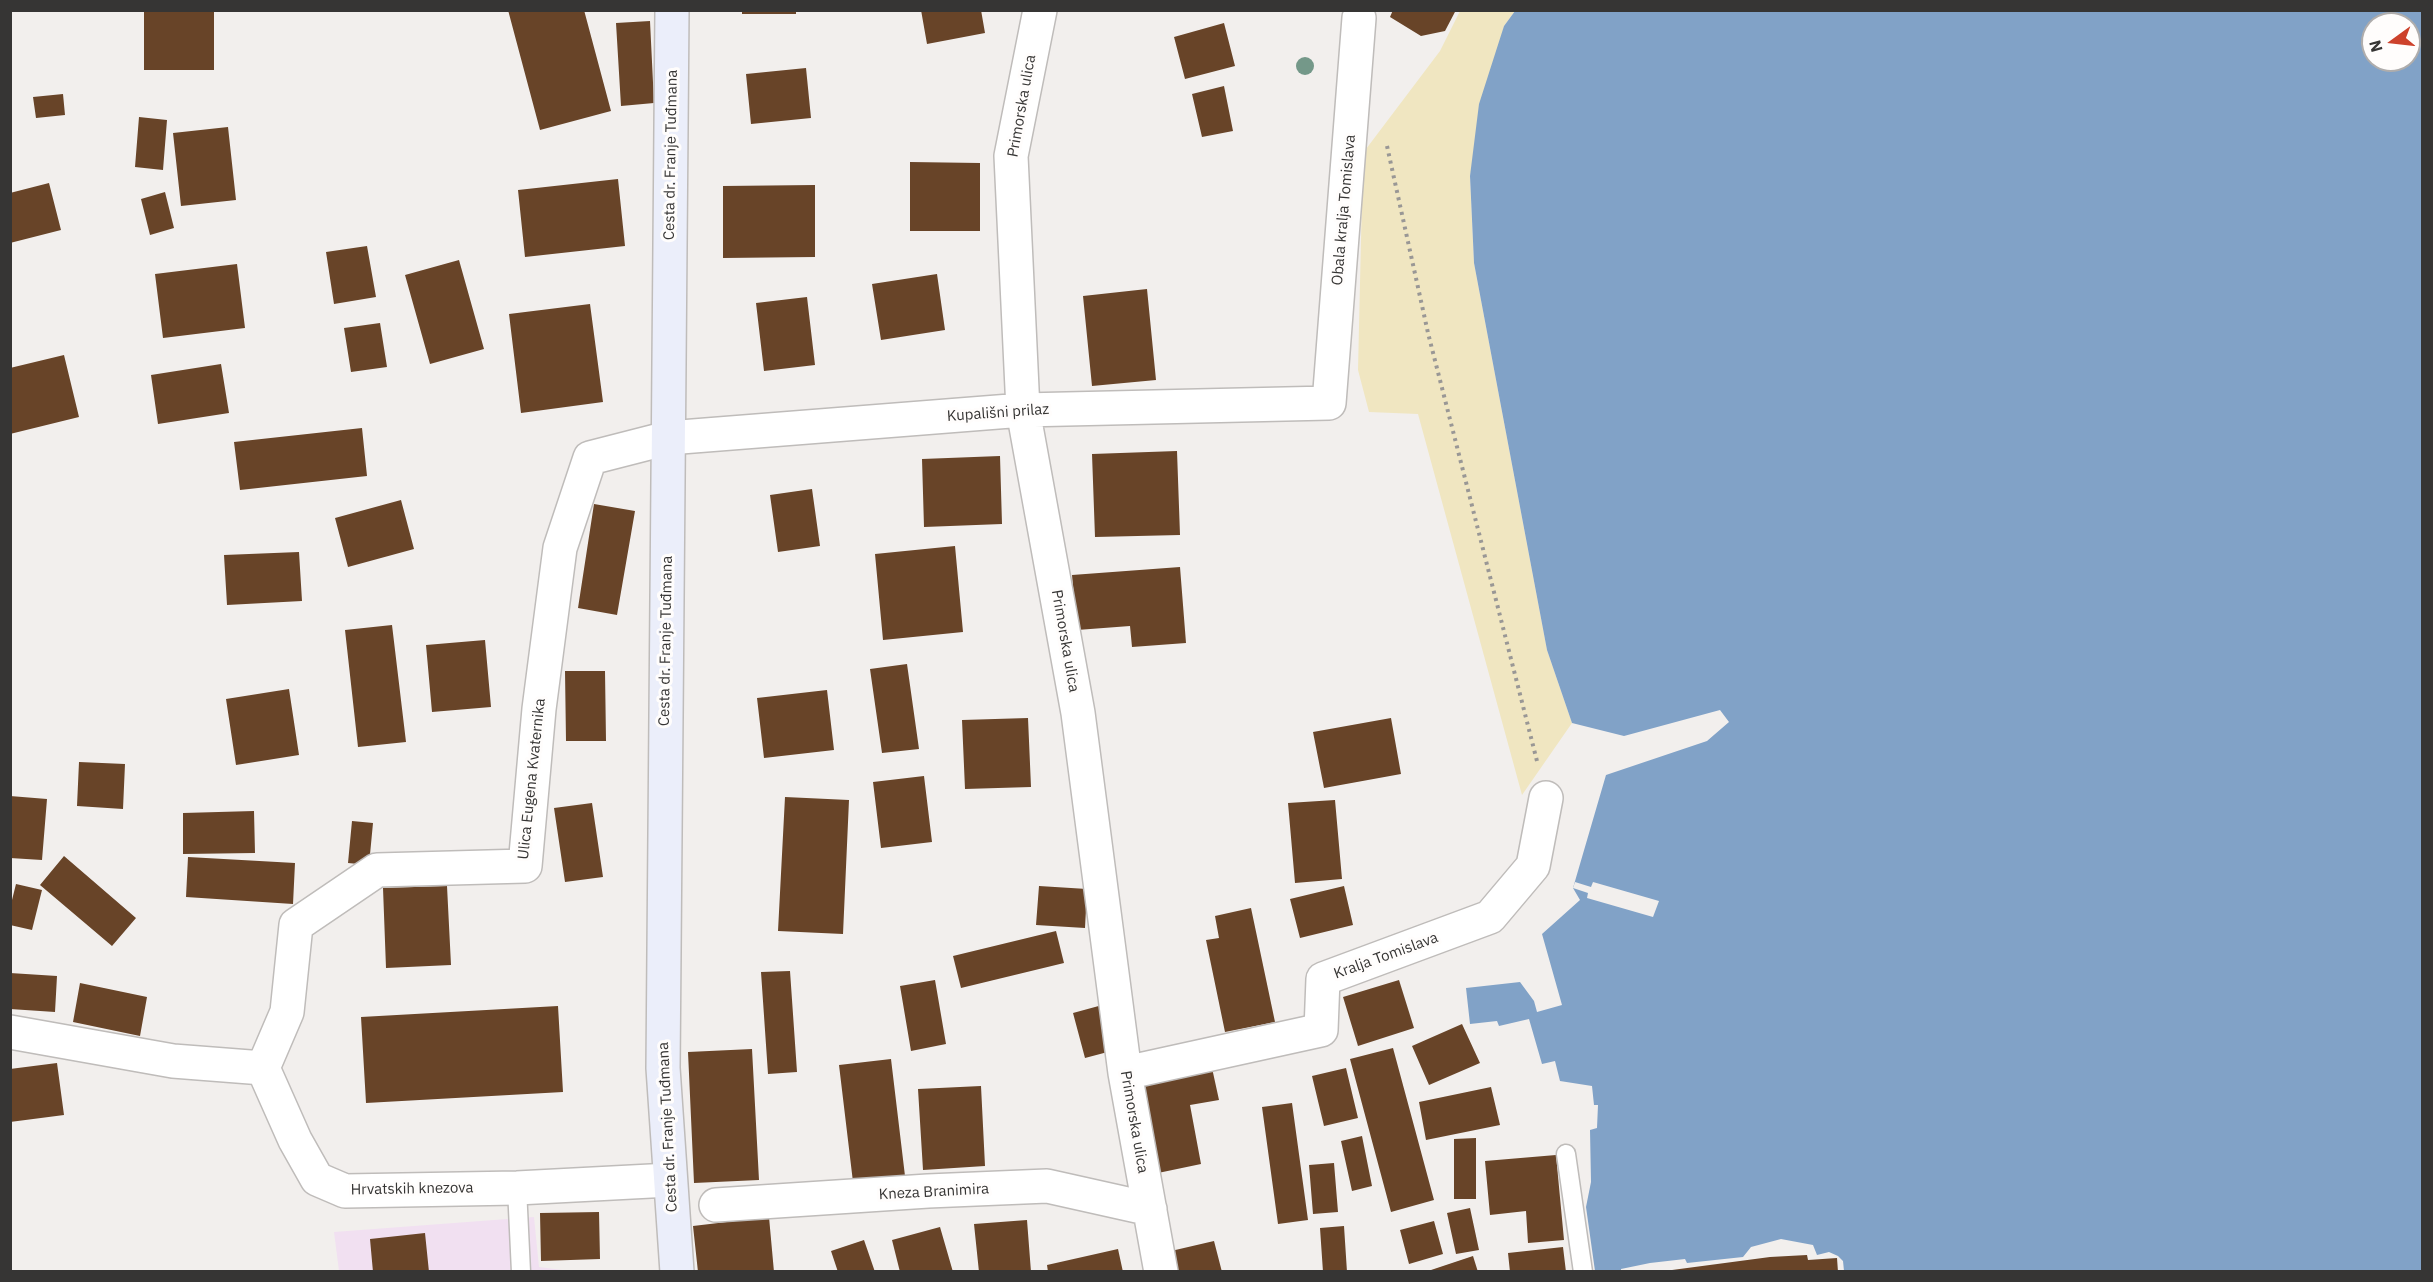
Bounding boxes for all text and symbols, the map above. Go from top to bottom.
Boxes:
north arrow [2361,12,2421,72]
text: N [2364,38,2387,54]
street label: Primorska ulica [1004,53,1040,159]
street label: Cesta dr. Franje Tuđmana [661,70,681,240]
street label: Obala kralja Tomislava [1328,134,1360,286]
street label: Kupališni prilaz [946,400,1050,426]
street label: Cesta dr. Franje Tuđmana [656,556,676,726]
street label: Primorska ulica [1047,588,1083,694]
street label: Ulica Eugena Kvaternika [515,697,549,861]
street label: Kralja Tomislava [1331,929,1441,983]
street label: Cesta dr. Franje Tuđmana [655,1041,681,1213]
street label: Primorska ulica [1116,1069,1152,1175]
street label: Hrvatskih knezova [350,1179,474,1199]
street label: Kneza Branimira [878,1180,990,1204]

